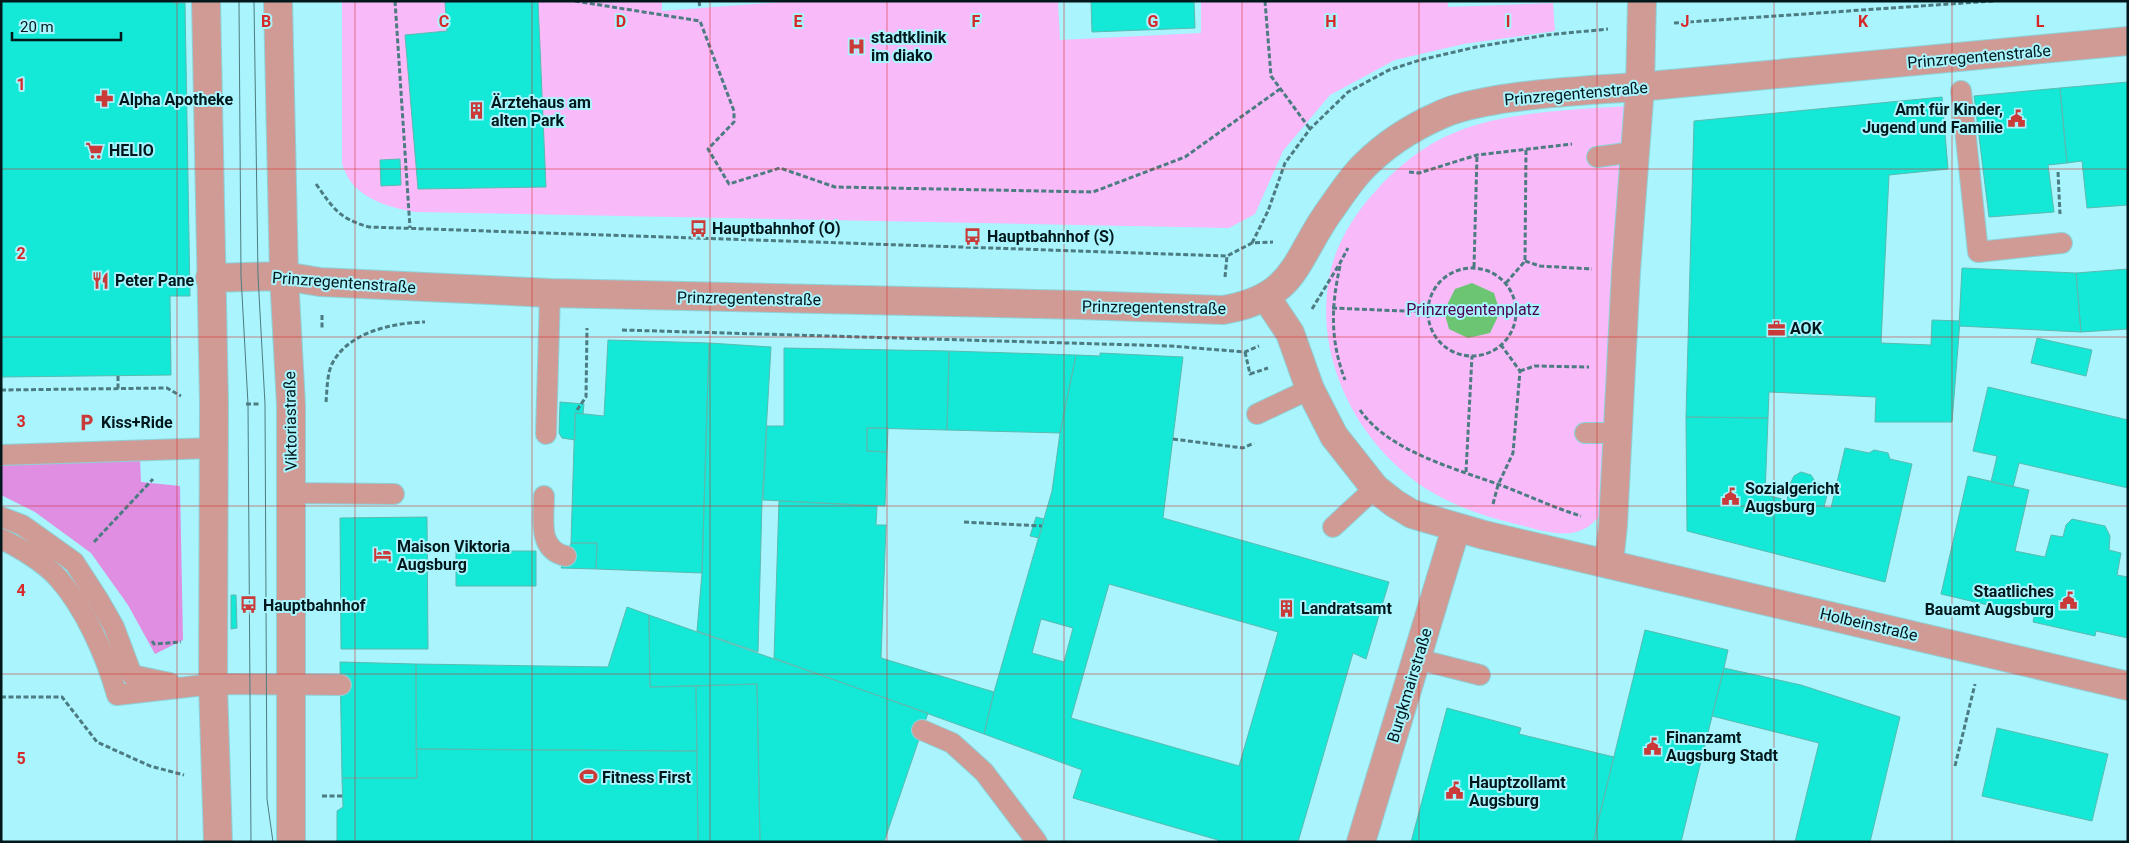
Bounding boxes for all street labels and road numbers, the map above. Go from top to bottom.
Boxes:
street label: Prinzregentenstraße [1906,41,2052,72]
street label: Prinzregentenstraße [1503,78,1649,109]
street label: Prinzregentenstraße [271,268,417,297]
street label: Prinzregentenstraße [677,288,821,309]
street label: Prinzregentenstraße [1082,297,1226,318]
street label: Viktoriastraße [280,371,301,471]
street label: Holbeinstraße [1818,604,1920,645]
street label: Burgkmairstraße [1383,626,1436,745]

